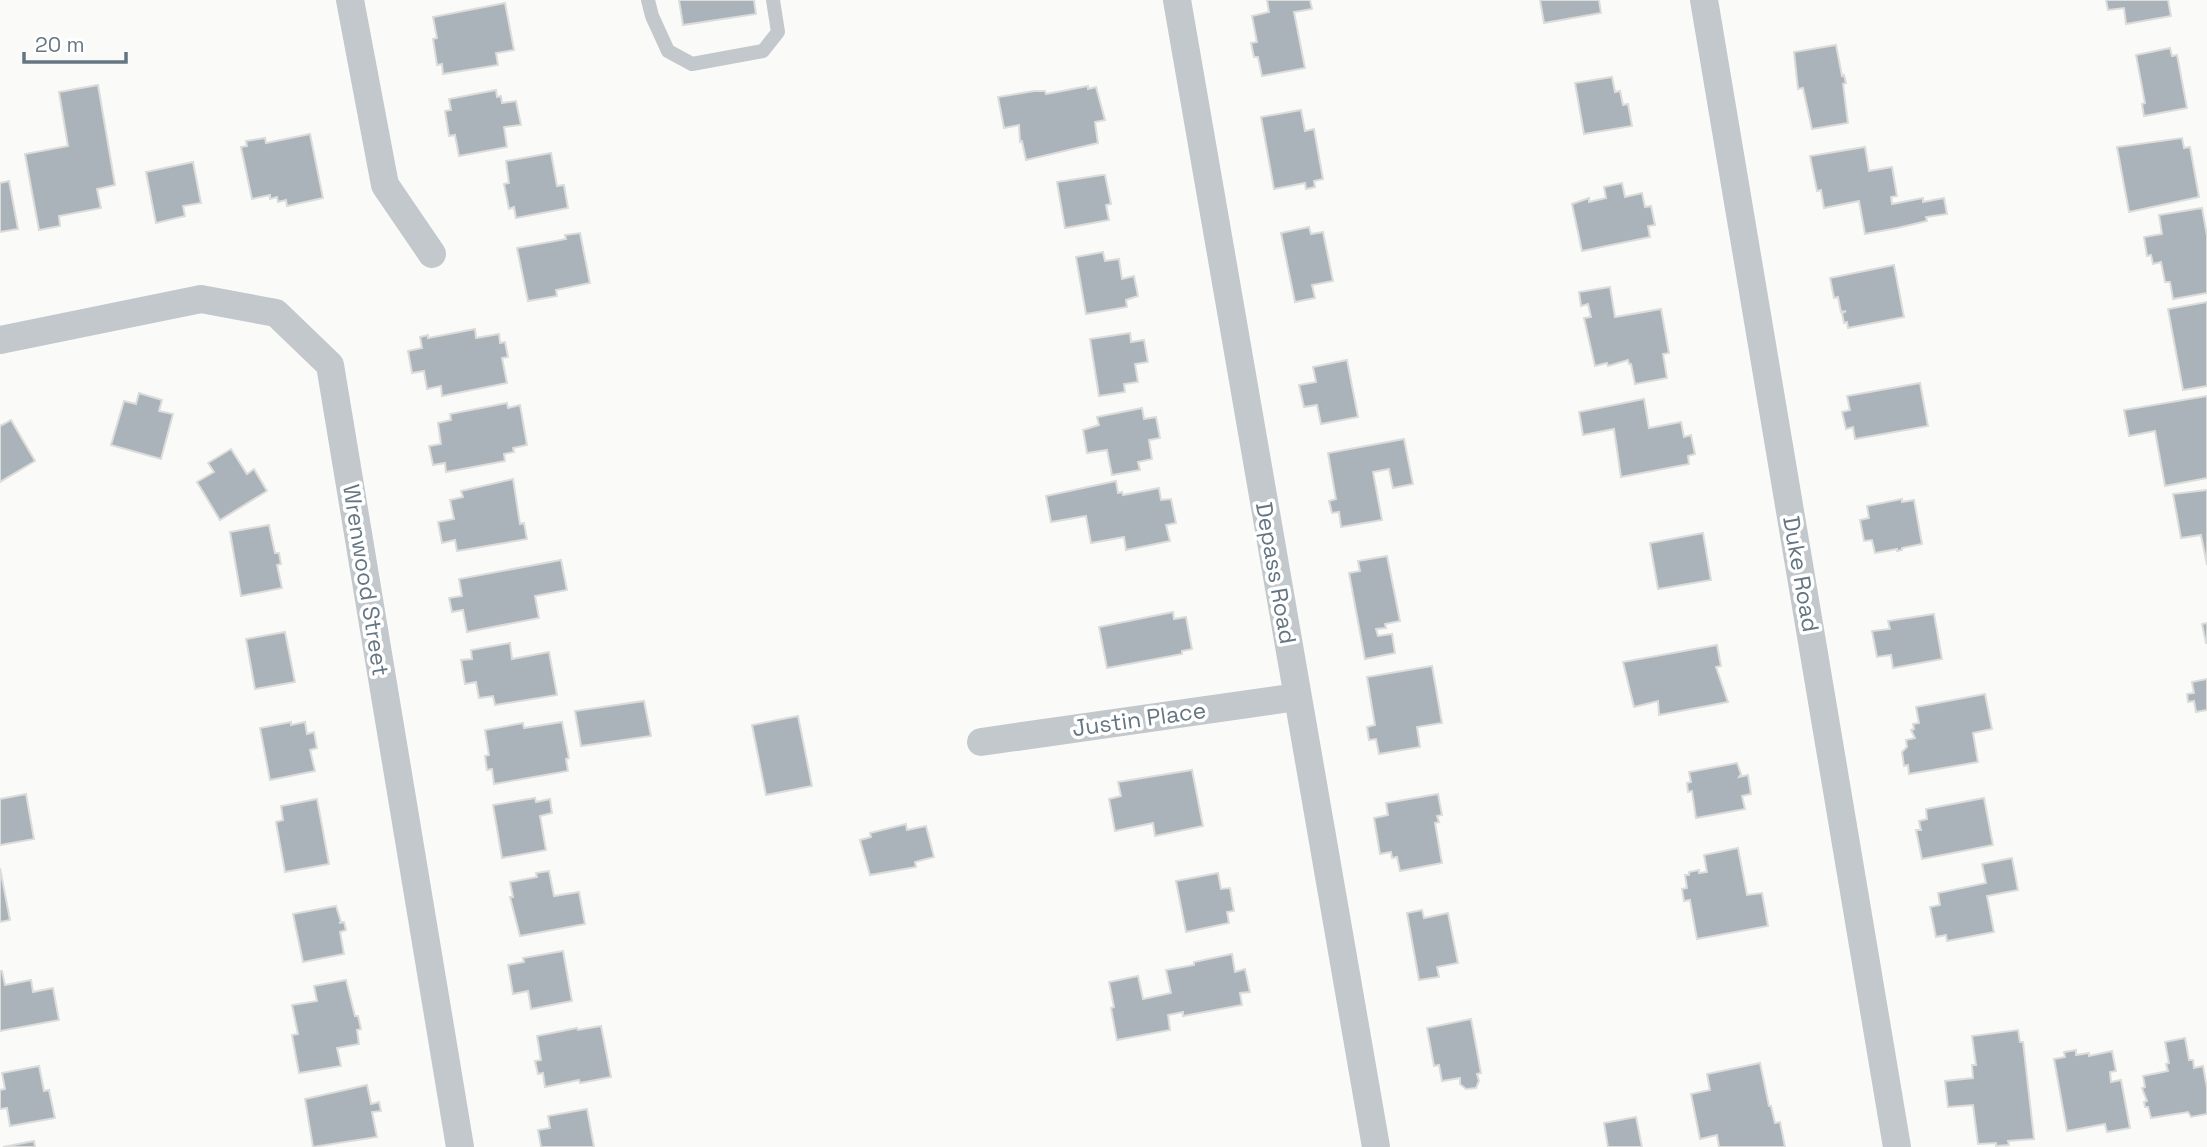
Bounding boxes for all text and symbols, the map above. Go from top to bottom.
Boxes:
scale bar [24,21,126,65]
text: 20 m [35,31,85,58]
street label: Wrenwood Street [336,482,396,678]
street label: Depass Road [1249,500,1303,646]
street label: Duke Road [1776,514,1826,634]
street label: Justin Place [1070,695,1208,743]

